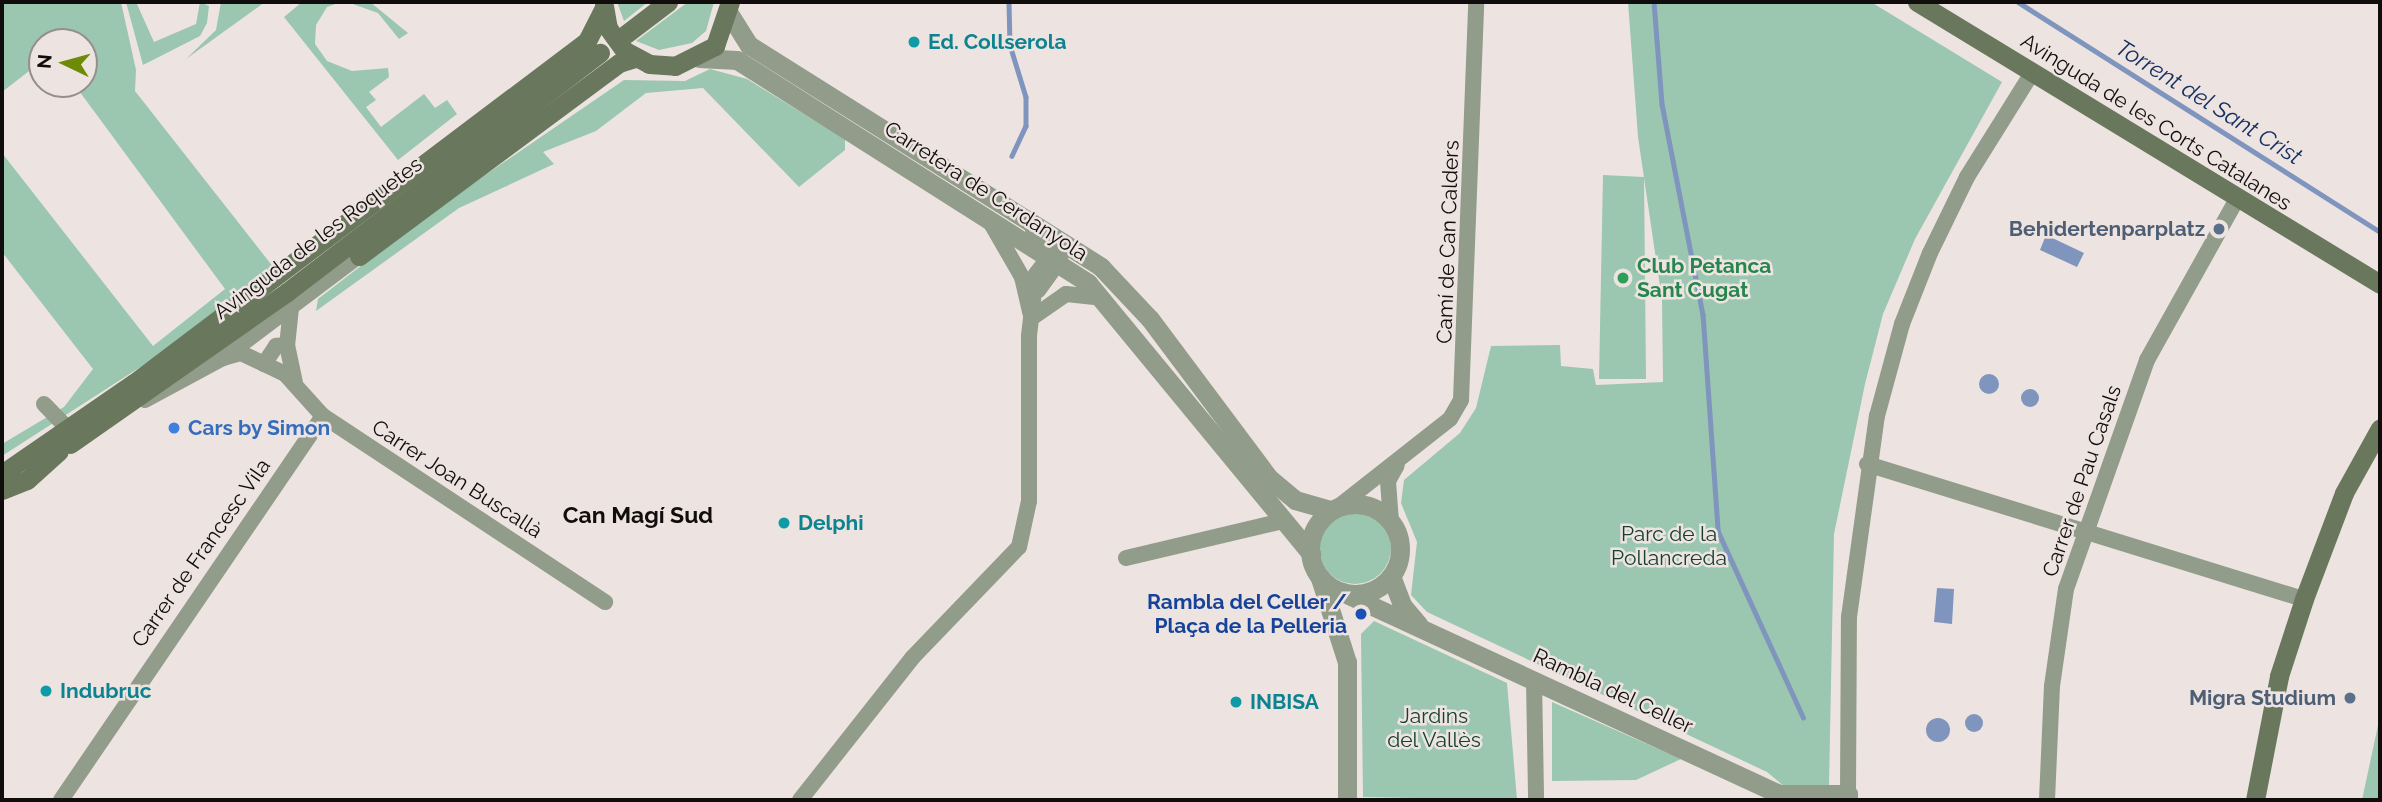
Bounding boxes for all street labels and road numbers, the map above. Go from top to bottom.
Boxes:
street label: Avinguda de les Corts Catalanes [2016,28,2296,216]
street label: Carretera de Cerdanyola [880,116,1092,266]
street label: Camí de Can Calders [1432,140,1464,344]
street label: Avinguda de les Roquetes [209,152,427,324]
street label: Carrer de Pau Casals [2037,382,2127,580]
street label: Carrer Joan Buscallà [367,414,547,544]
street label: Carrer de Francesc Vila [126,453,276,653]
street label: Rambla del Celler [1529,643,1697,739]

